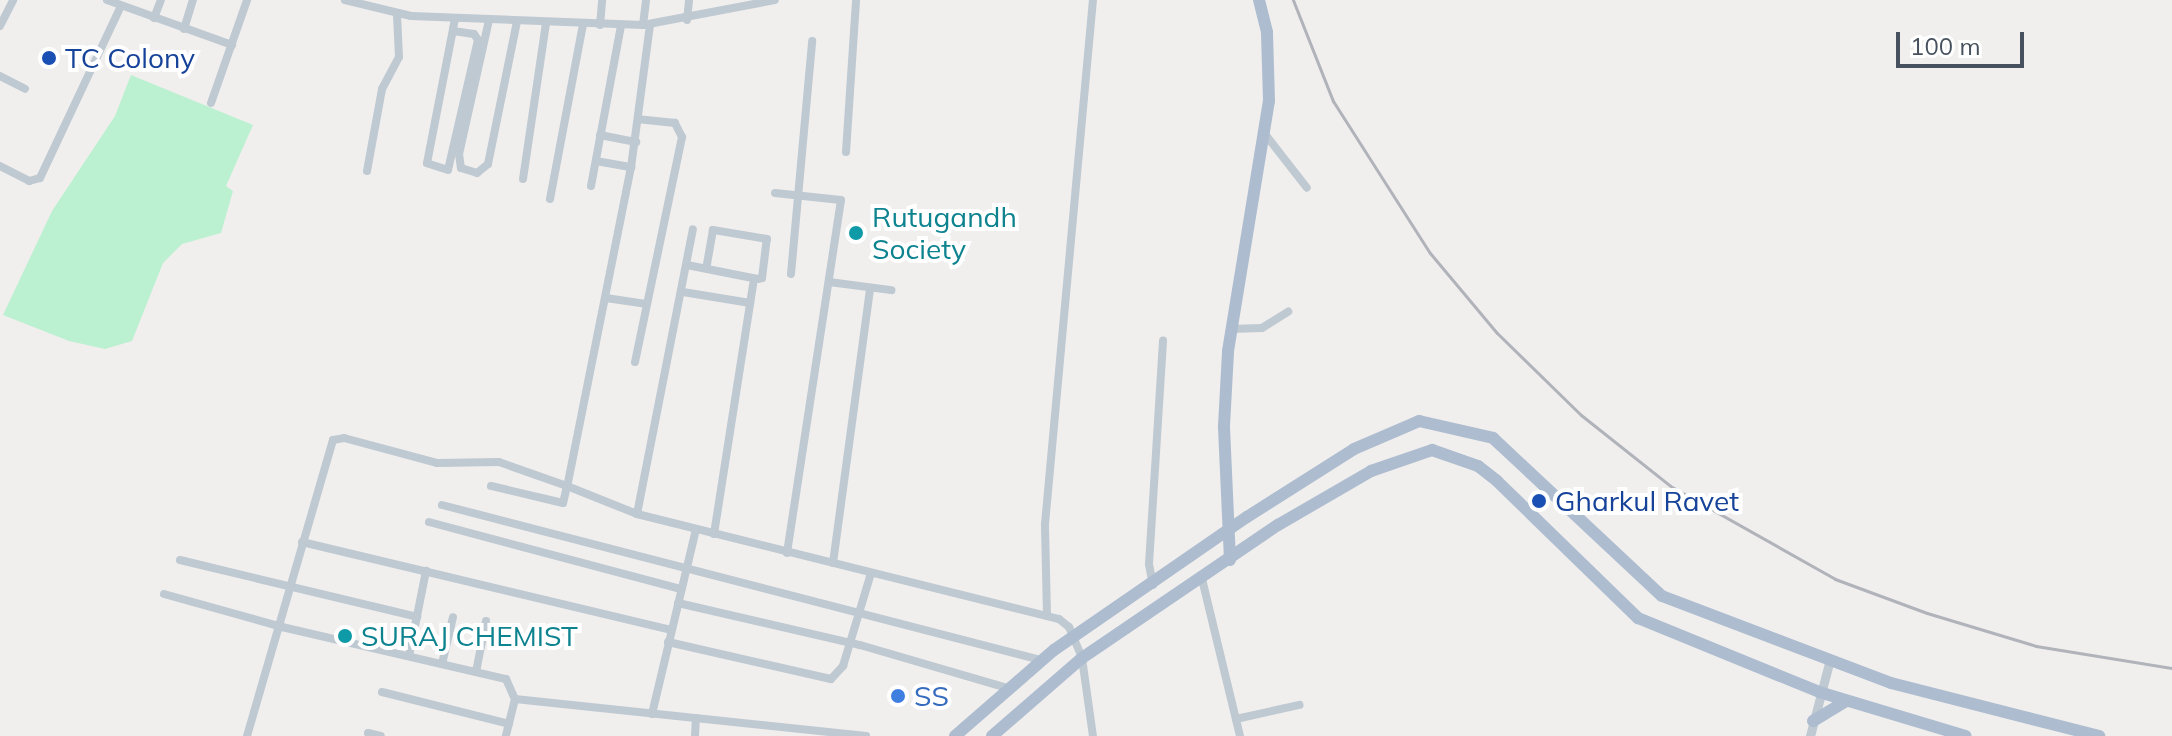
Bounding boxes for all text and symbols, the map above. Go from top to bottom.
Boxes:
scale bar [1900,16,2028,66]
text: 100 m [1910,31,1981,61]
place label: TC Colony [65,41,195,75]
marker: TC Colony [40,49,58,67]
place label: Rutugandh Society [872,200,1017,266]
marker: Rutugandh Society [847,224,865,242]
place label: Gharkul Ravet [1555,484,1739,518]
marker: Gharkul Ravet [1530,492,1548,510]
place label: SURAJ CHEMIST [361,619,578,653]
marker: SURAJ CHEMIST [336,627,354,645]
place label: SS [914,679,949,713]
marker: SS [889,687,907,705]

